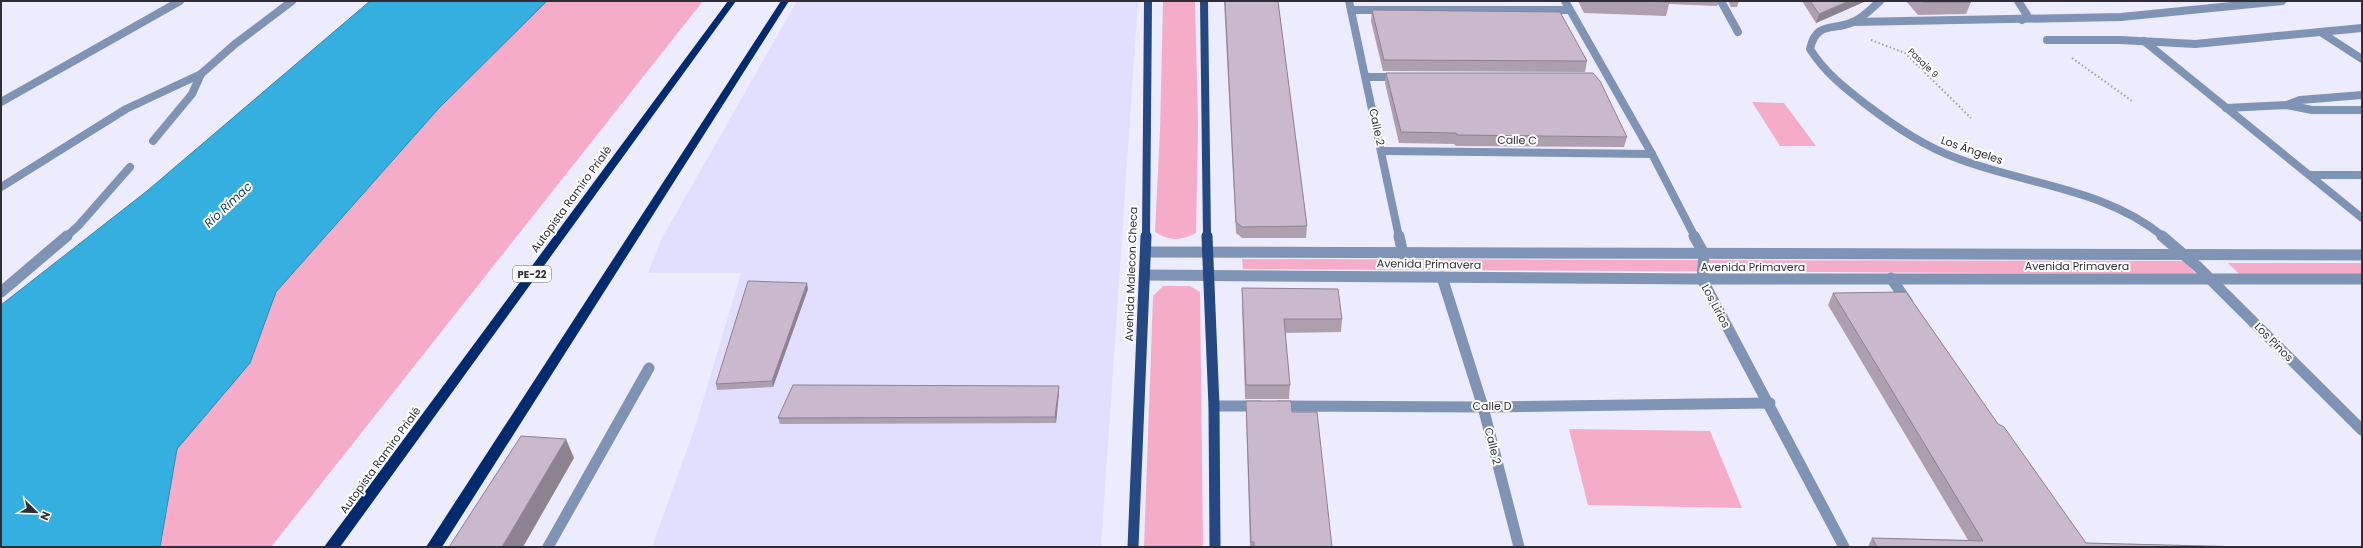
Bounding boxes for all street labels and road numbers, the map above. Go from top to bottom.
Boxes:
street label: Pasaje 9 [1905,45,1941,81]
street label: Calle 2 [1365,107,1389,147]
street label: Calle C [1497,132,1537,148]
street label: Los Ángeles [1939,132,2005,168]
street label: Autopista Ramiro Prialé [527,142,615,256]
street label: Avenida Malecon Checa [1121,206,1141,342]
street label: Avenida Primavera [1377,255,1481,273]
street label: Avenida Primavera [2025,258,2129,274]
street label: Avenida Primavera [1701,259,1805,275]
road number: PE-22 [513,266,551,282]
street label: Los Lirios [1698,281,1734,331]
street label: Los Pinos [2251,319,2297,365]
street label: Calle D [1473,398,1512,414]
street label: Autopista Ramiro Prialé [336,403,424,517]
street label: Calle 2 [1481,426,1505,466]

